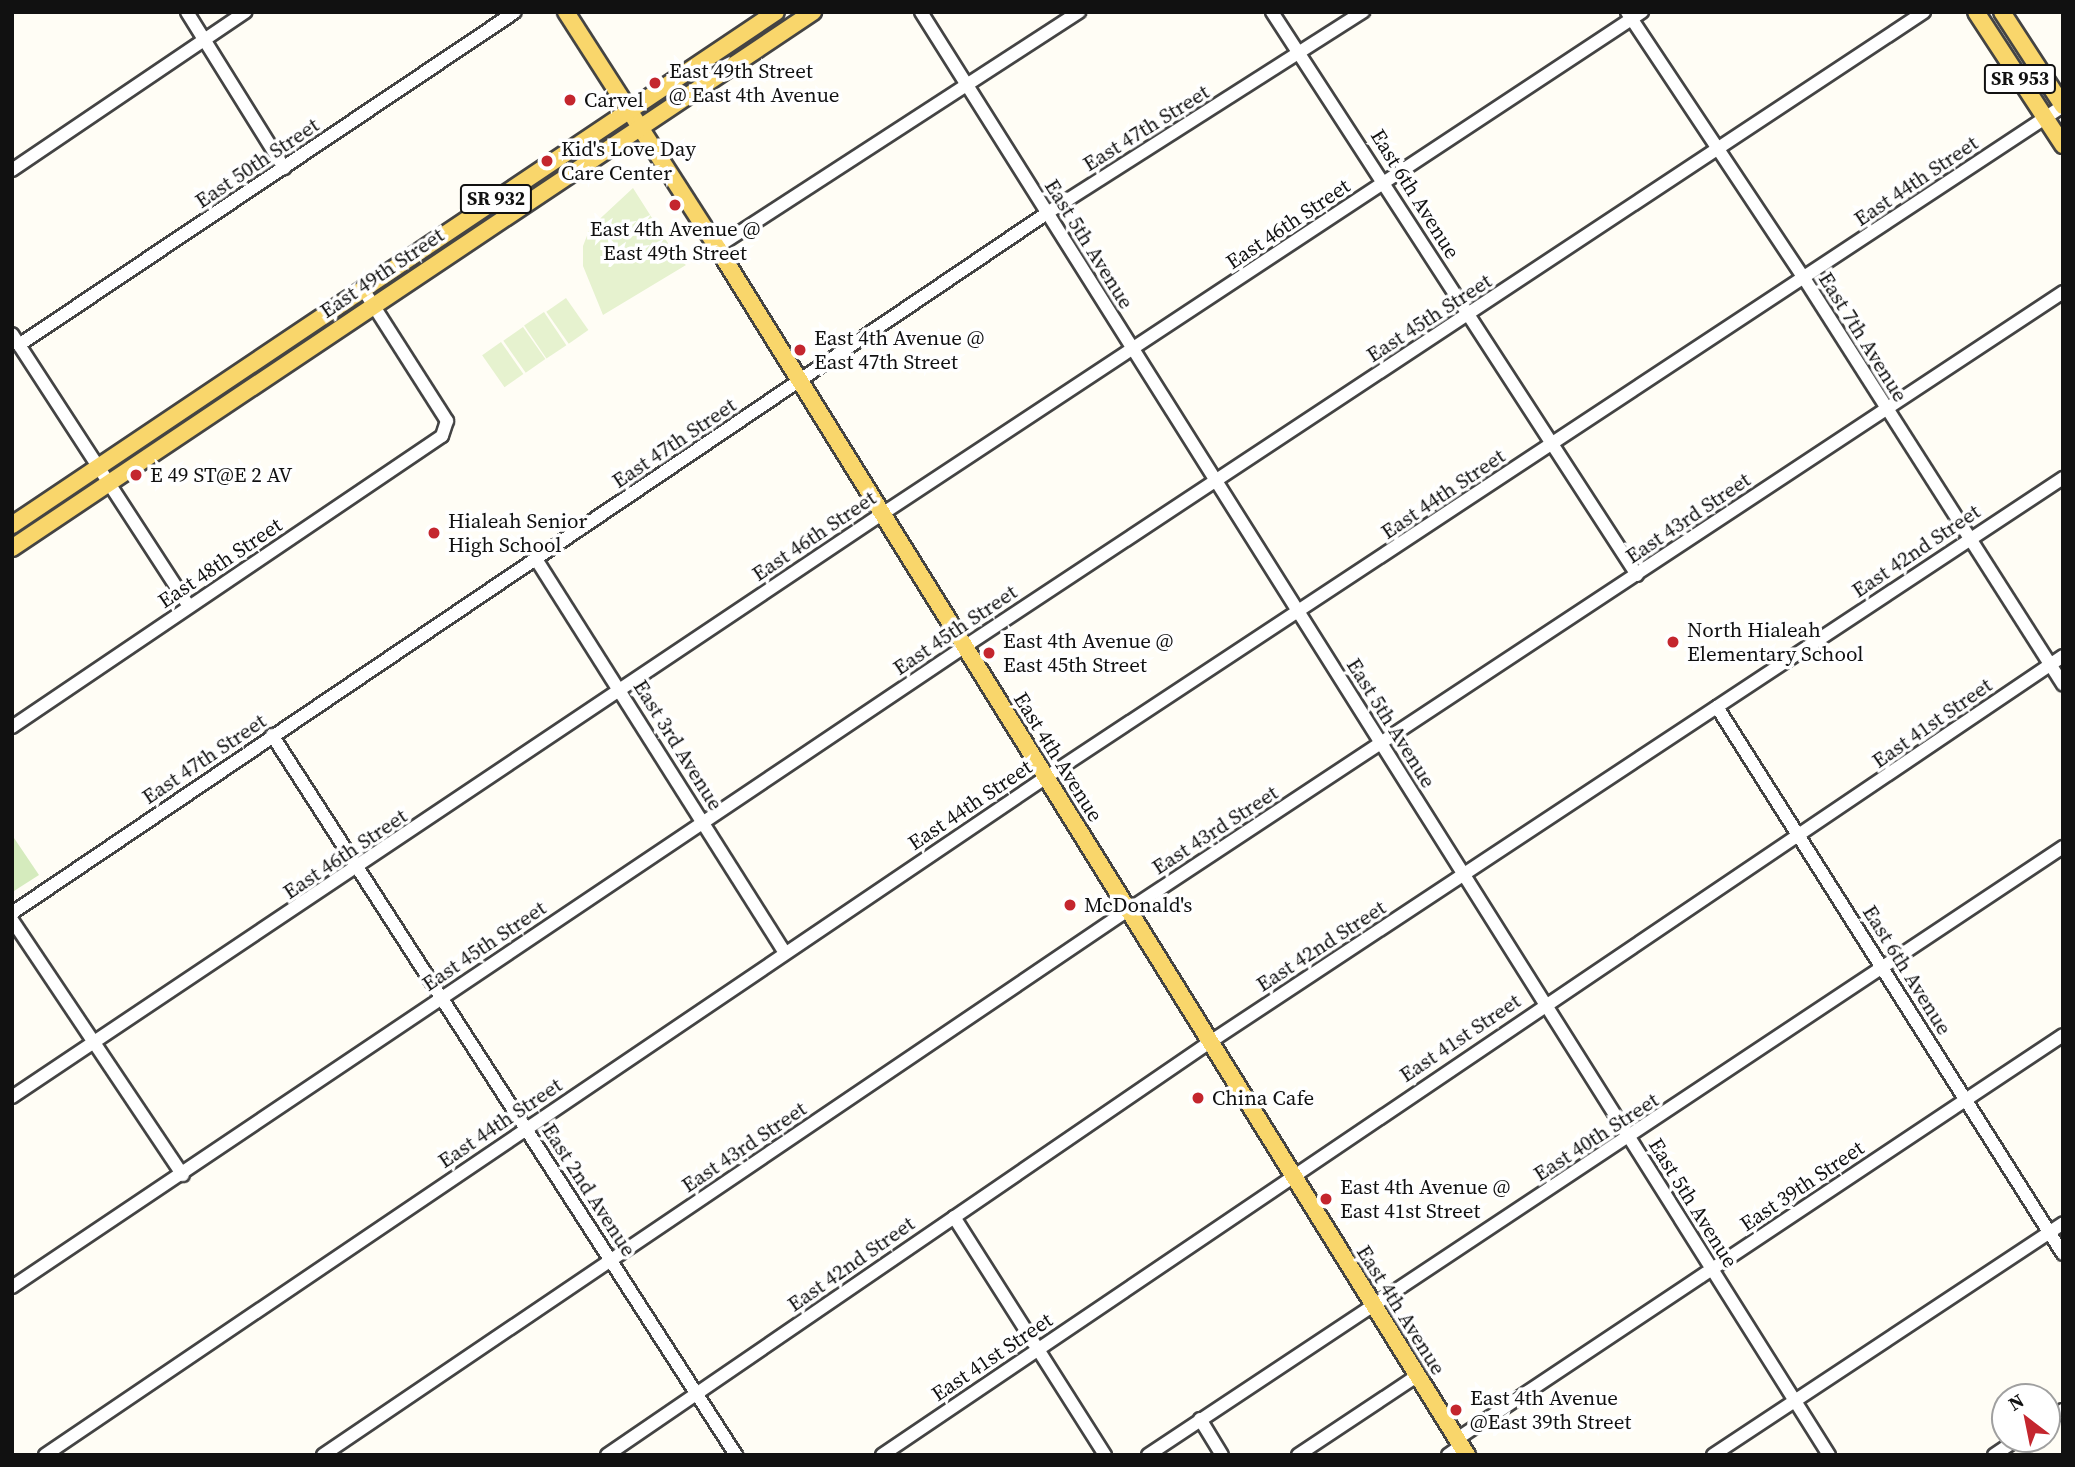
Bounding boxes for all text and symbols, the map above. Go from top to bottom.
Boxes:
place label: East 49th Street @ East 4th Avenue [669,58,839,108]
road number: SR 953 [1983,64,2057,94]
marker: East 49th Street @ East 4th Avenue [647,75,663,91]
street label: East 47th Street [1078,79,1214,177]
place label: Carvel [584,87,644,113]
marker: Carvel [562,92,578,108]
street label: East 50th Street [190,112,324,214]
street label: East 6th Avenue [1365,125,1465,263]
street label: East 44th Street [1849,130,1983,232]
place label: Kid's Love Day Care Center [561,136,696,186]
marker: Kid's Love Day Care Center [539,153,555,169]
street label: East 46th Street [1221,173,1355,275]
street label: East 5th Avenue [1039,175,1139,313]
road number: SR 932 [459,183,533,214]
marker: East 4th Avenue @ East 49th Street [667,197,683,213]
place label: East 4th Avenue @ East 49th Street [590,216,760,266]
street label: East 49th Street [315,222,449,324]
street label: East 45th Street [1362,268,1496,368]
street label: East 7th Avenue [1813,268,1913,406]
place label: East 4th Avenue @ East 47th Street [814,325,984,375]
marker: East 4th Avenue @ East 47th Street [792,342,808,358]
street label: East 47th Street [607,392,741,494]
street label: East 44th Street [1376,443,1510,545]
place label: E 49 ST@E 2 AV [150,462,292,488]
marker: E 49 ST@E 2 AV [128,467,144,483]
street label: East 43rd Street [1621,467,1755,569]
street label: East 46th Street [747,485,881,587]
street label: East 42nd Street [1847,499,1985,603]
place label: Hialeah Senior High School [448,508,587,558]
street label: East 48th Street [153,512,287,614]
marker: Hialeah Senior High School [426,525,442,541]
street label: East 45th Street [888,579,1022,681]
place label: North Hialeah Elementary School [1687,617,1864,667]
place label: East 4th Avenue @ East 45th Street [1003,628,1173,678]
marker: North Hialeah Elementary School [1665,634,1681,650]
marker: East 4th Avenue @ East 45th Street [981,645,997,661]
street label: East 5th Avenue [1341,654,1441,792]
street label: East 41st Street [1867,672,1997,774]
street label: East 3rd Avenue [628,675,728,815]
street label: East 4th Avenue [1008,688,1108,826]
street label: East 47th Street [137,708,271,810]
street label: East 44th Street [903,754,1037,856]
street label: East 43rd Street [1147,780,1283,880]
street label: East 46th Street [278,803,412,905]
place label: McDonald's [1084,892,1192,918]
street label: East 45th Street [417,895,551,997]
street label: East 42nd Street [1252,895,1390,997]
marker: McDonald's [1062,897,1078,913]
street label: East 6th Avenue [1857,901,1957,1039]
street label: East 41st Street [1395,988,1525,1088]
street label: East 44th Street [433,1072,567,1174]
place label: China Cafe [1212,1085,1314,1111]
street label: East 40th Street [1529,1087,1663,1187]
marker: China Cafe [1190,1090,1206,1106]
street label: East 43rd Street [677,1096,811,1198]
street label: East 2nd Avenue [537,1119,641,1261]
street label: East 5th Avenue [1643,1134,1743,1272]
street label: East 39th Street [1735,1135,1869,1237]
place label: East 4th Avenue @ East 41st Street [1340,1174,1510,1224]
marker: East 4th Avenue @ East 41st Street [1318,1191,1334,1207]
street label: East 42nd Street [783,1211,919,1317]
street label: East 4th Avenue [1351,1241,1451,1379]
street label: East 41st Street [927,1307,1057,1407]
north arrow [1991,1383,2061,1453]
place label: East 4th Avenue @East 39th Street [1470,1385,1631,1435]
text: N [2003,1387,2029,1417]
marker: East 4th Avenue @East 39th Street [1448,1402,1464,1418]

